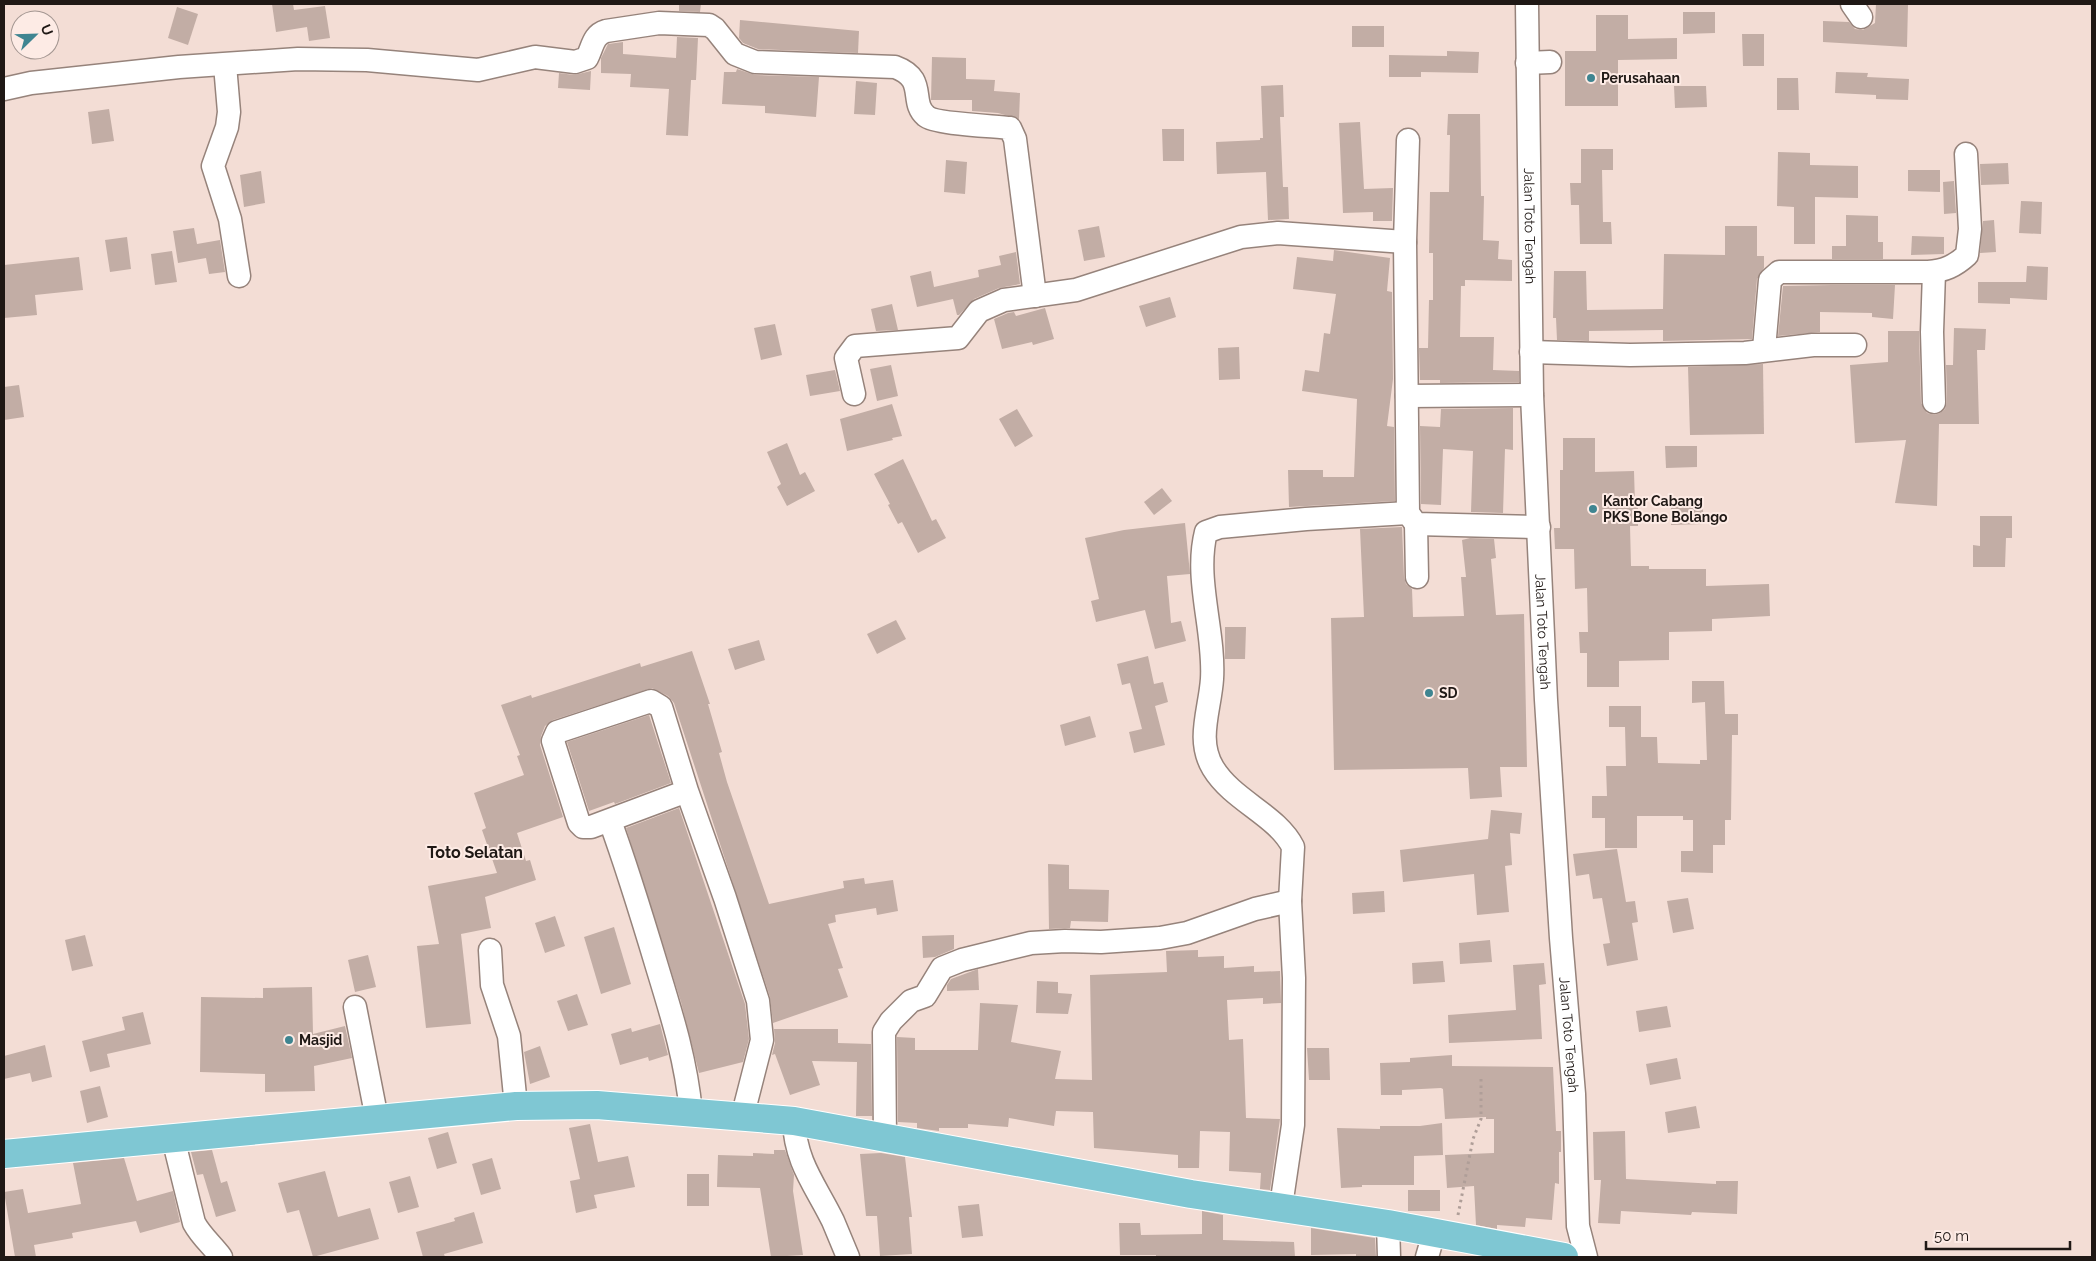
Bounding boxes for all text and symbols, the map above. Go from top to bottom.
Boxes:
north arrow [10,10,60,60]
text: U [38,22,56,38]
place label: Perusahaan [1601,70,1680,86]
marker: Perusahaan [1585,72,1597,84]
street label: Jalan Toto Tengah [1521,168,1539,284]
place label: Kantor Cabang PKS Bone Bolango [1603,493,1728,525]
marker: Kantor Cabang PKS Bone Bolango [1587,503,1599,515]
street label: Jalan Toto Tengah [1532,573,1554,690]
place label: SD [1439,685,1458,701]
marker: SD [1423,687,1435,699]
district label: Toto Selatan [427,843,523,862]
street label: Jalan Toto Tengah [1556,976,1582,1093]
place label: Masjid [299,1032,342,1048]
marker: Masjid [283,1034,295,1046]
scale bar [1926,1218,2070,1250]
text: 50 m [1934,1227,1969,1245]

